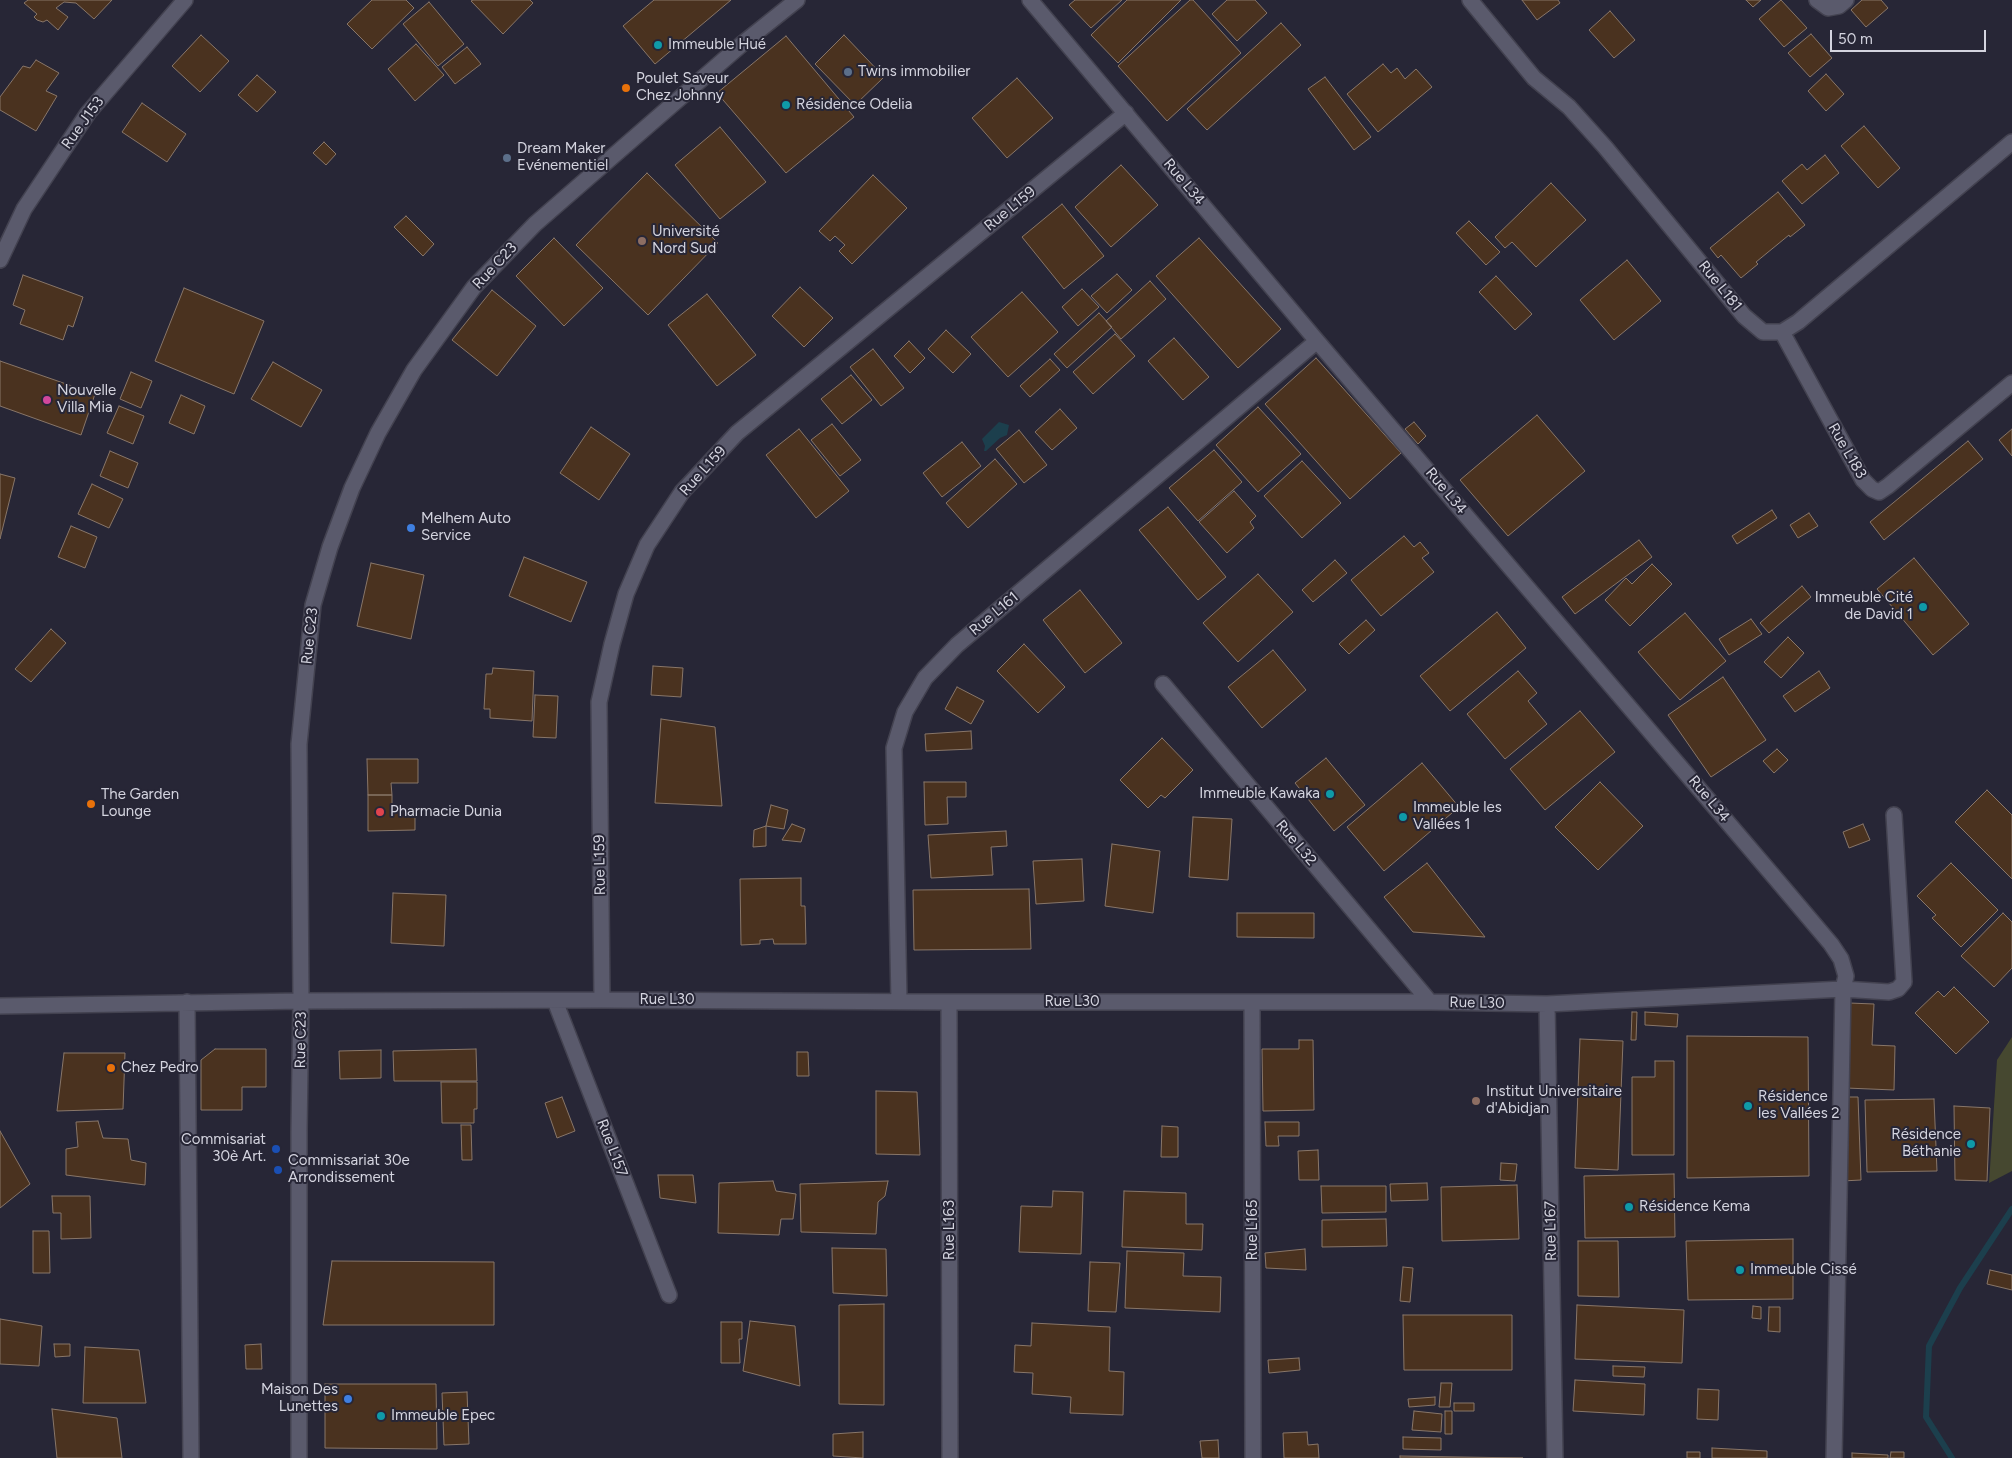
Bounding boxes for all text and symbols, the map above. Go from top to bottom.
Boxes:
scale bar [1832,20,1988,52]
text: 50 m [1838,30,1873,48]
place label: Immeuble Hué [668,36,766,54]
marker: Immeuble Hué [652,39,664,51]
place label: Twins immobilier [858,63,970,81]
marker: Twins immobilier [842,66,854,78]
place label: Poulet Saveur Chez Johnny [636,70,728,105]
marker: Poulet Saveur Chez Johnny [620,82,632,94]
street label: Rue J153 [58,93,108,153]
place label: Résidence Odelia [796,96,912,114]
marker: Résidence Odelia [780,99,792,111]
place label: Dream Maker Evénementiel [517,140,608,175]
marker: Dream Maker Evénementiel [501,152,513,164]
street label: Rue L34 [1159,155,1209,209]
street label: Rue L159 [981,183,1039,235]
place label: Université Nord Sud [652,223,720,258]
marker: Université Nord Sud [636,235,648,247]
street label: Rue C23 [469,239,521,293]
street label: Rue L181 [1694,257,1746,315]
place label: Nouvelle Villa Mia [57,382,116,417]
marker: Nouvelle Villa Mia [41,394,53,406]
street label: Rue L183 [1824,420,1870,482]
street label: Rue L159 [676,442,730,500]
street label: Rue L34 [1421,464,1471,518]
place label: Melhem Auto Service [421,510,511,545]
marker: Melhem Auto Service [405,522,417,534]
street label: Rue L161 [966,588,1022,640]
place label: Immeuble Cité de David 1 [1815,589,1913,624]
marker: Immeuble Cité de David 1 [1917,601,1929,613]
street label: Rue C23 [298,607,322,665]
street label: Rue L34 [1684,772,1734,826]
place label: Immeuble Kawaka [1199,785,1320,803]
place label: The Garden Lounge [101,786,179,821]
marker: Immeuble Kawaka [1324,788,1336,800]
marker: The Garden Lounge [85,798,97,810]
place label: Immeuble les Vallées 1 [1413,799,1502,834]
place label: Pharmacie Dunia [390,803,502,821]
marker: Pharmacie Dunia [374,806,386,818]
marker: Immeuble les Vallées 1 [1397,811,1409,823]
street label: Rue L32 [1272,817,1320,869]
street label: Rue L159 [590,834,610,896]
street label: Rue L30 [639,991,695,1009]
street label: Rue L30 [1044,993,1100,1011]
street label: Rue L30 [1449,994,1505,1012]
street label: Rue C23 [292,1011,310,1069]
place label: Chez Pedro [121,1059,199,1077]
marker: Chez Pedro [105,1062,117,1074]
place label: Institut Universitaire d'Abidjan [1486,1083,1622,1118]
place label: Résidence les Vallées 2 [1758,1088,1840,1123]
marker: Institut Universitaire d'Abidjan [1470,1095,1482,1107]
marker: Résidence les Vallées 2 [1742,1100,1754,1112]
street label: Rue L157 [593,1117,631,1179]
place label: Résidence Béthanie [1891,1126,1961,1161]
place label: Commisariat 30è Art. [181,1131,266,1166]
marker: Résidence Béthanie [1965,1138,1977,1150]
marker: Commisariat 30è Art. [270,1143,282,1155]
place label: Commissariat 30e Arrondissement [288,1152,410,1187]
marker: Commissariat 30e Arrondissement [272,1164,284,1176]
place label: Résidence Kema [1639,1198,1750,1216]
street label: Rue L163 [941,1200,959,1260]
street label: Rue L165 [1244,1200,1262,1260]
street label: Rue L167 [1541,1201,1561,1261]
marker: Résidence Kema [1623,1201,1635,1213]
place label: Immeuble Cissé [1750,1261,1857,1279]
marker: Immeuble Cissé [1734,1264,1746,1276]
place label: Maison Des Lunettes [261,1381,338,1416]
marker: Maison Des Lunettes [342,1393,354,1405]
place label: Immeuble Epec [391,1407,495,1425]
marker: Immeuble Epec [375,1410,387,1422]

